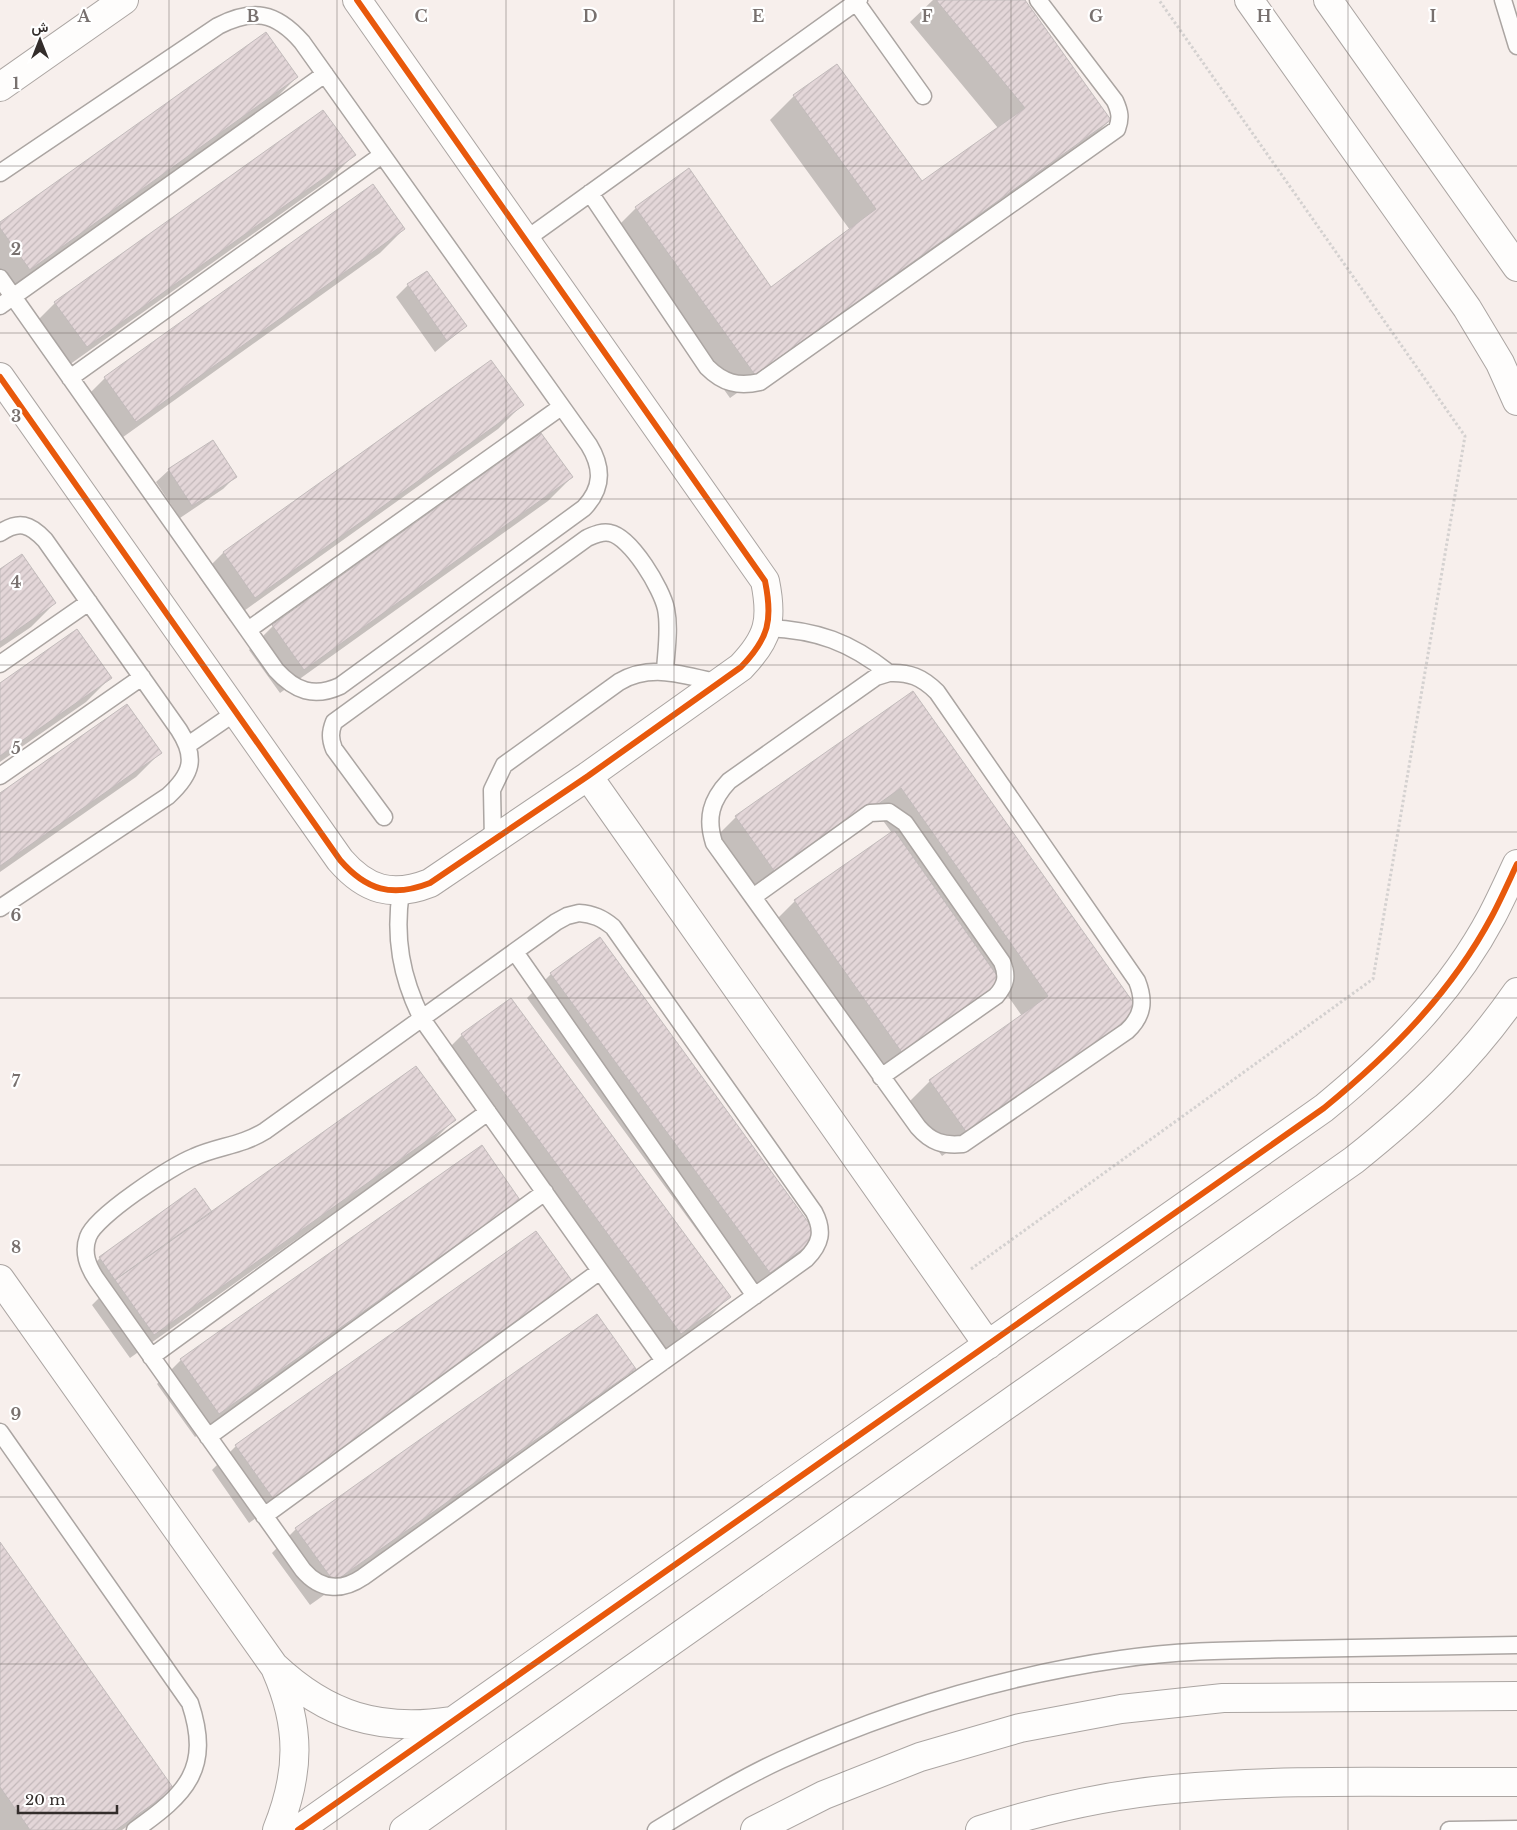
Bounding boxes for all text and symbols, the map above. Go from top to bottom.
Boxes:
text: A [77,6,92,26]
text: B [247,6,260,26]
text: C [414,6,428,26]
text: D [583,6,597,26]
text: E [752,6,764,26]
text: F [921,6,933,26]
text: G [1089,6,1103,26]
text: H [1256,6,1272,26]
text: I [1430,6,1437,26]
north arrow [15,15,65,65]
text: ش [32,18,49,36]
text: 1 [13,73,20,93]
text: 2 [11,239,21,259]
text: 3 [11,406,21,426]
text: 4 [11,572,21,592]
text: 5 [11,738,21,758]
text: 6 [11,905,22,925]
text: 7 [12,1071,21,1091]
text: 8 [11,1237,21,1257]
text: 9 [11,1404,22,1424]
scale bar [18,1782,116,1814]
text: 20 m [25,1790,65,1809]

